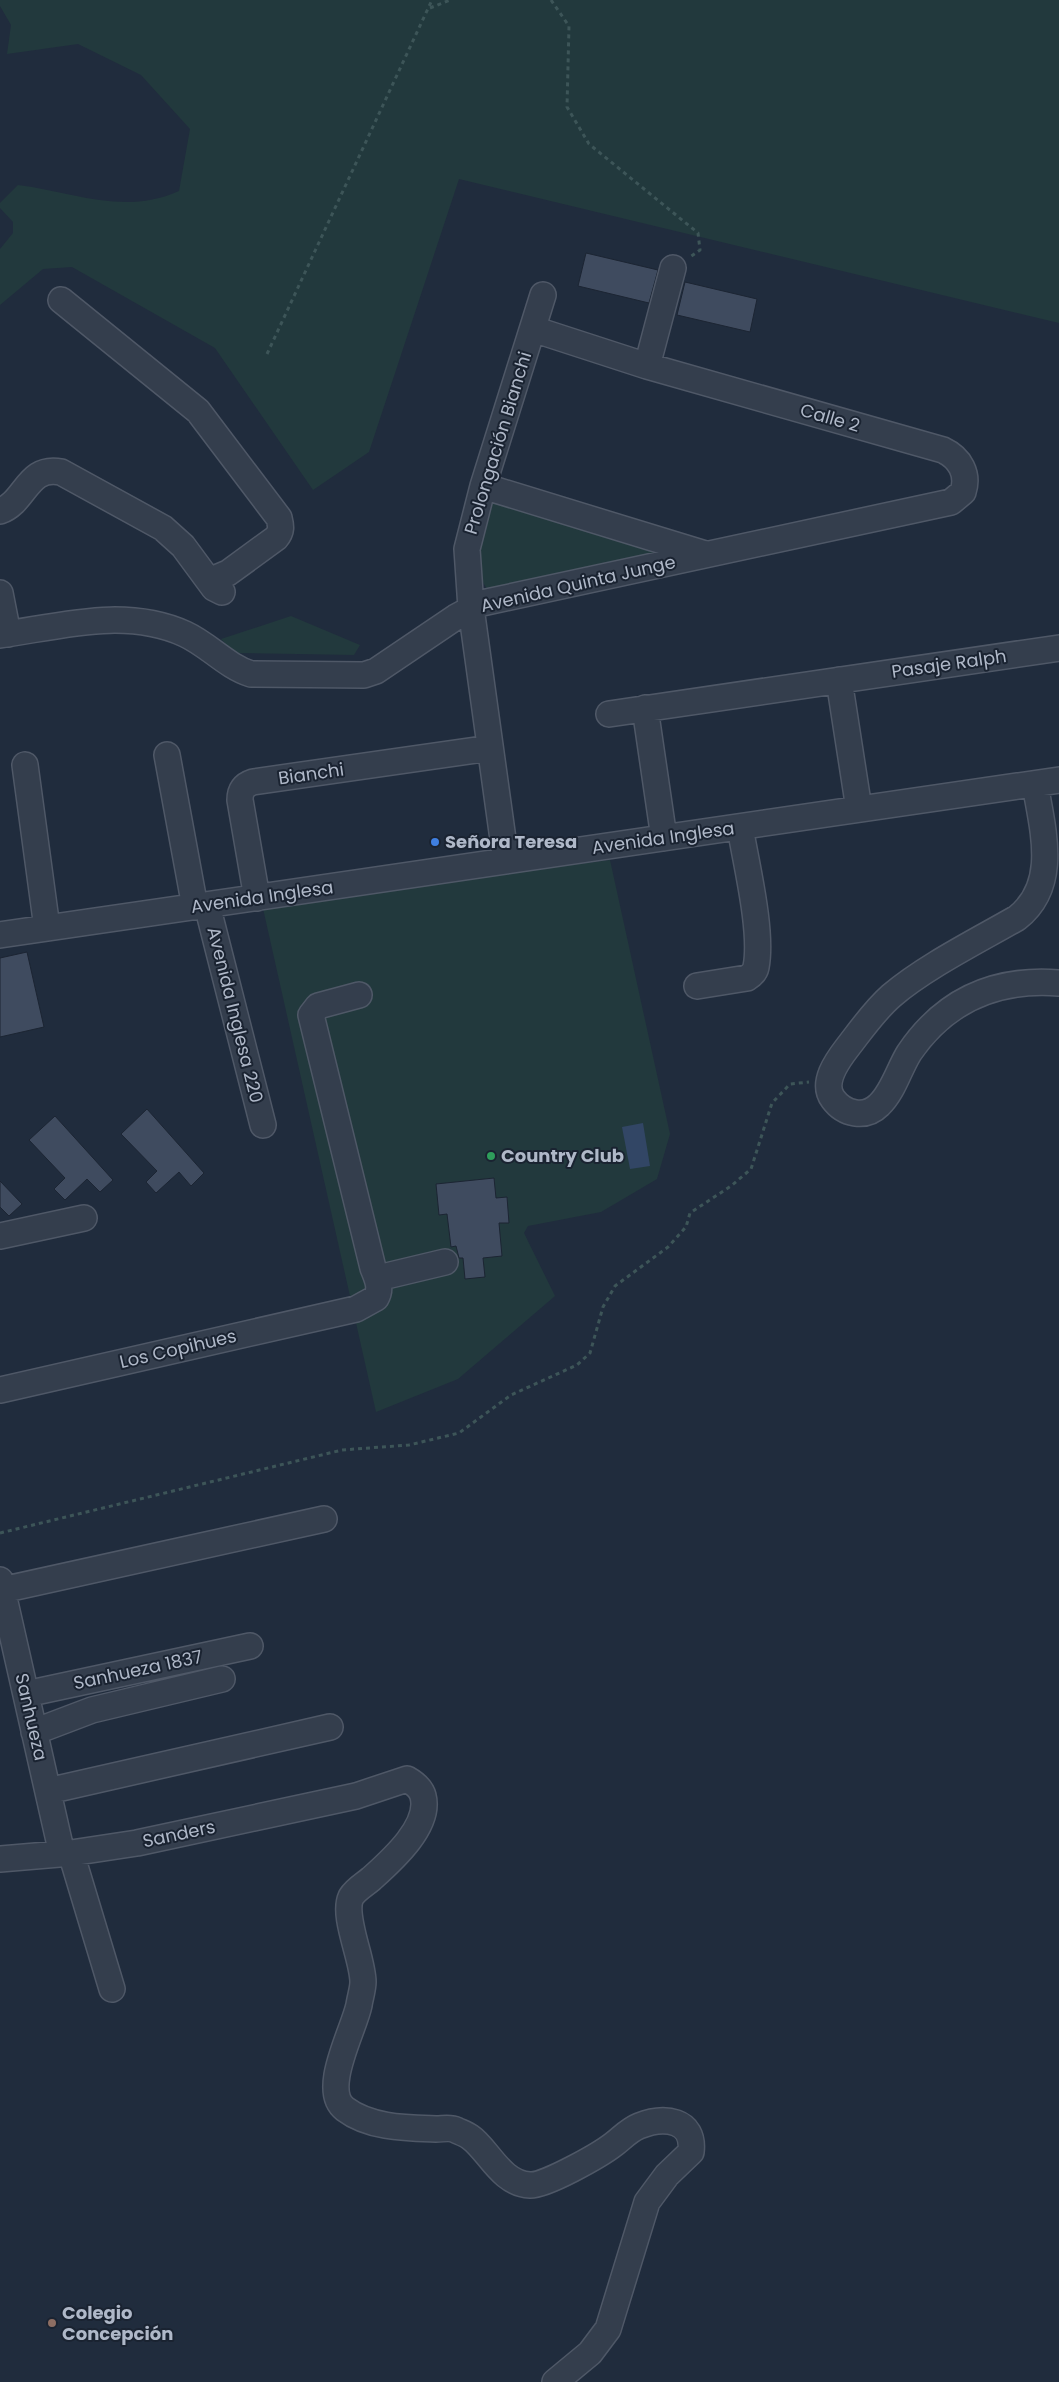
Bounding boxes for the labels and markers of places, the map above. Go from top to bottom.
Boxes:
place label: Señora Teresa [445,829,577,854]
marker: Señora Teresa [429,836,441,848]
place label: Country Club [501,1143,624,1168]
marker: Country Club [485,1150,497,1162]
place label: Colegio Concepción [62,2300,173,2346]
marker: Colegio Concepción [46,2317,58,2329]

